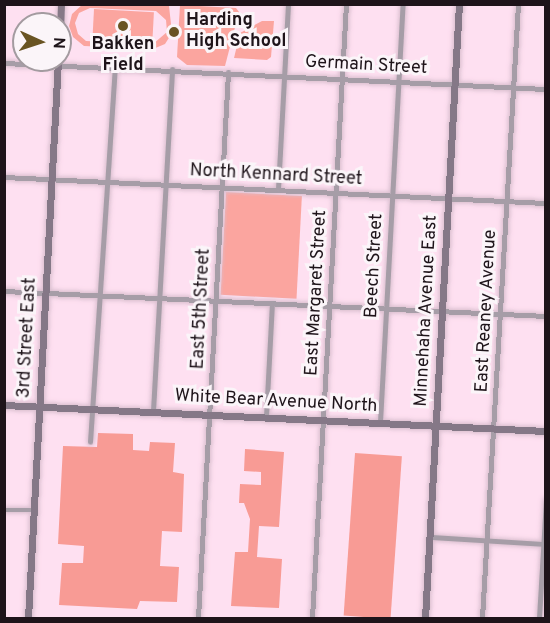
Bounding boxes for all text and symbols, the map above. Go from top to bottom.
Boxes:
place label: Harding High School [186,11,287,54]
north arrow [12,12,72,72]
marker: Bakken Field [116,19,130,33]
marker: Harding High School [167,25,181,39]
place label: Bakken Field [91,35,155,78]
text: N [48,37,68,49]
street label: Germain Street [304,52,428,80]
street label: North Kennard Street [189,161,363,191]
street label: East Margaret Street [302,209,332,377]
street label: Beech Street [361,213,389,319]
street label: Minnehaha Avenue East [411,214,443,408]
street label: East Reaney Avenue [472,229,502,393]
street label: East 5th Street [188,248,216,370]
street label: 3rd Street East [14,277,42,399]
street label: White Bear Avenue North [174,386,378,418]

